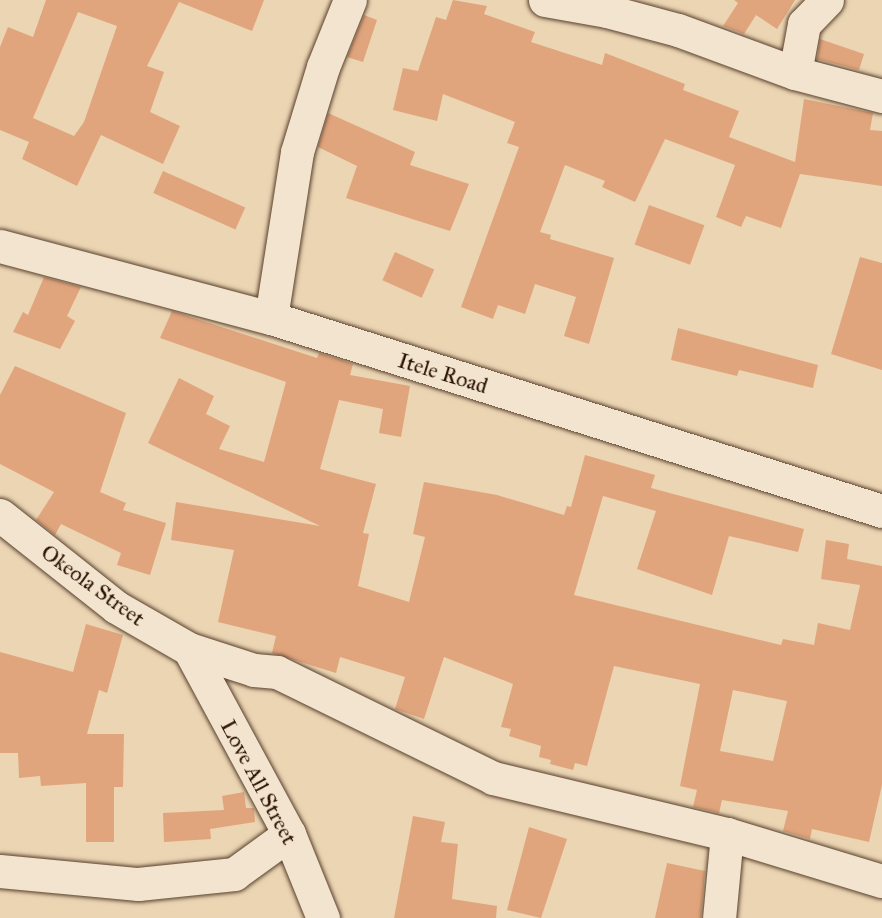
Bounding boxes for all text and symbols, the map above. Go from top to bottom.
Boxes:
street label: Itele Road [395,347,491,399]
street label: Okeola Street [36,539,150,631]
street label: Love All Street [215,715,303,849]

